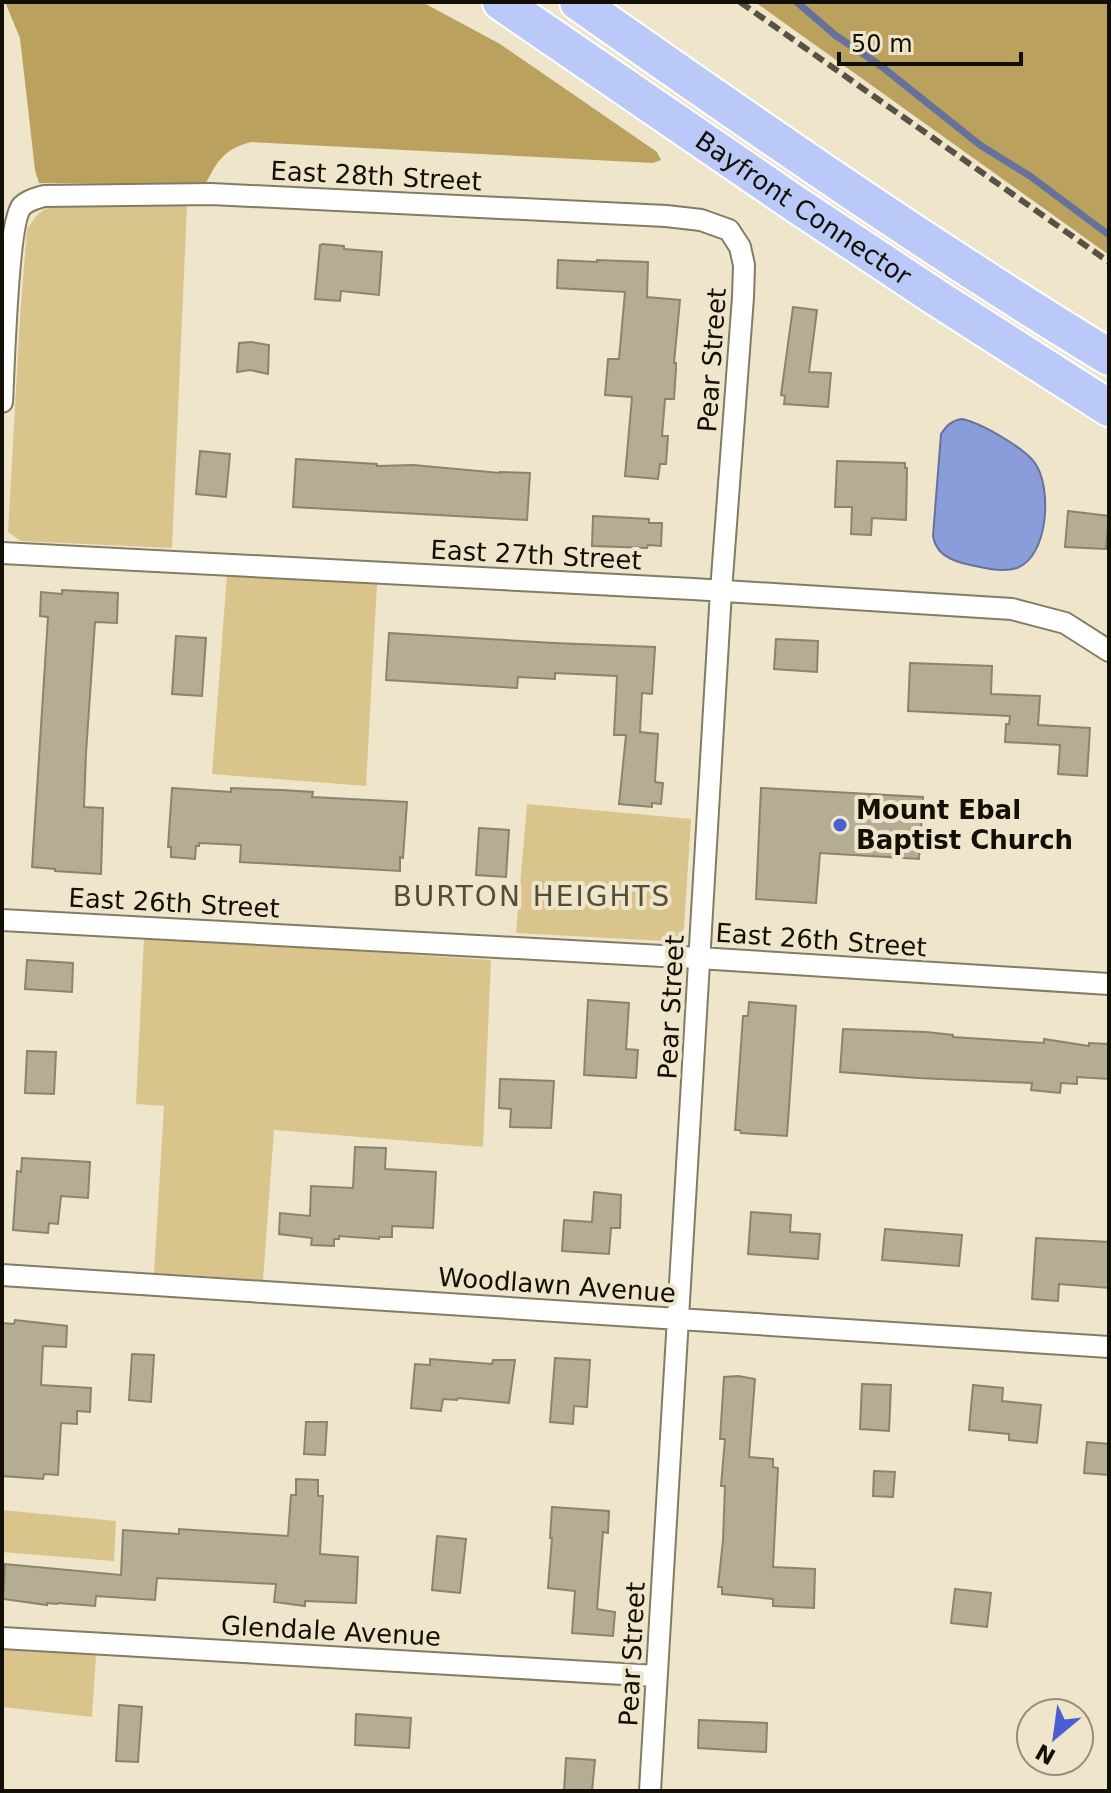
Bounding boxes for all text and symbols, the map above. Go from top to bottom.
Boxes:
scale bar [839,16,1021,66]
text: 50 m [851,30,913,58]
street label: Bayfront Connector [690,125,917,292]
street label: East 28th Street [270,155,482,197]
street label: Pear Street [692,287,732,433]
street label: East 27th Street [430,534,642,576]
place label: Mount Ebal Baptist Church [856,795,1073,855]
marker: Mount Ebal Baptist Church [831,816,849,834]
district label: BURTON HEIGHTS [393,880,671,913]
street label: East 26th Street [68,882,280,924]
street label: East 26th Street [715,918,927,962]
street label: Pear Street [652,934,690,1080]
street label: Woodlawn Avenue [437,1262,677,1308]
street label: Pear Street [613,1581,651,1727]
street label: Glendale Avenue [220,1610,442,1652]
north arrow [1015,1697,1095,1777]
text: N [1031,1739,1060,1769]

